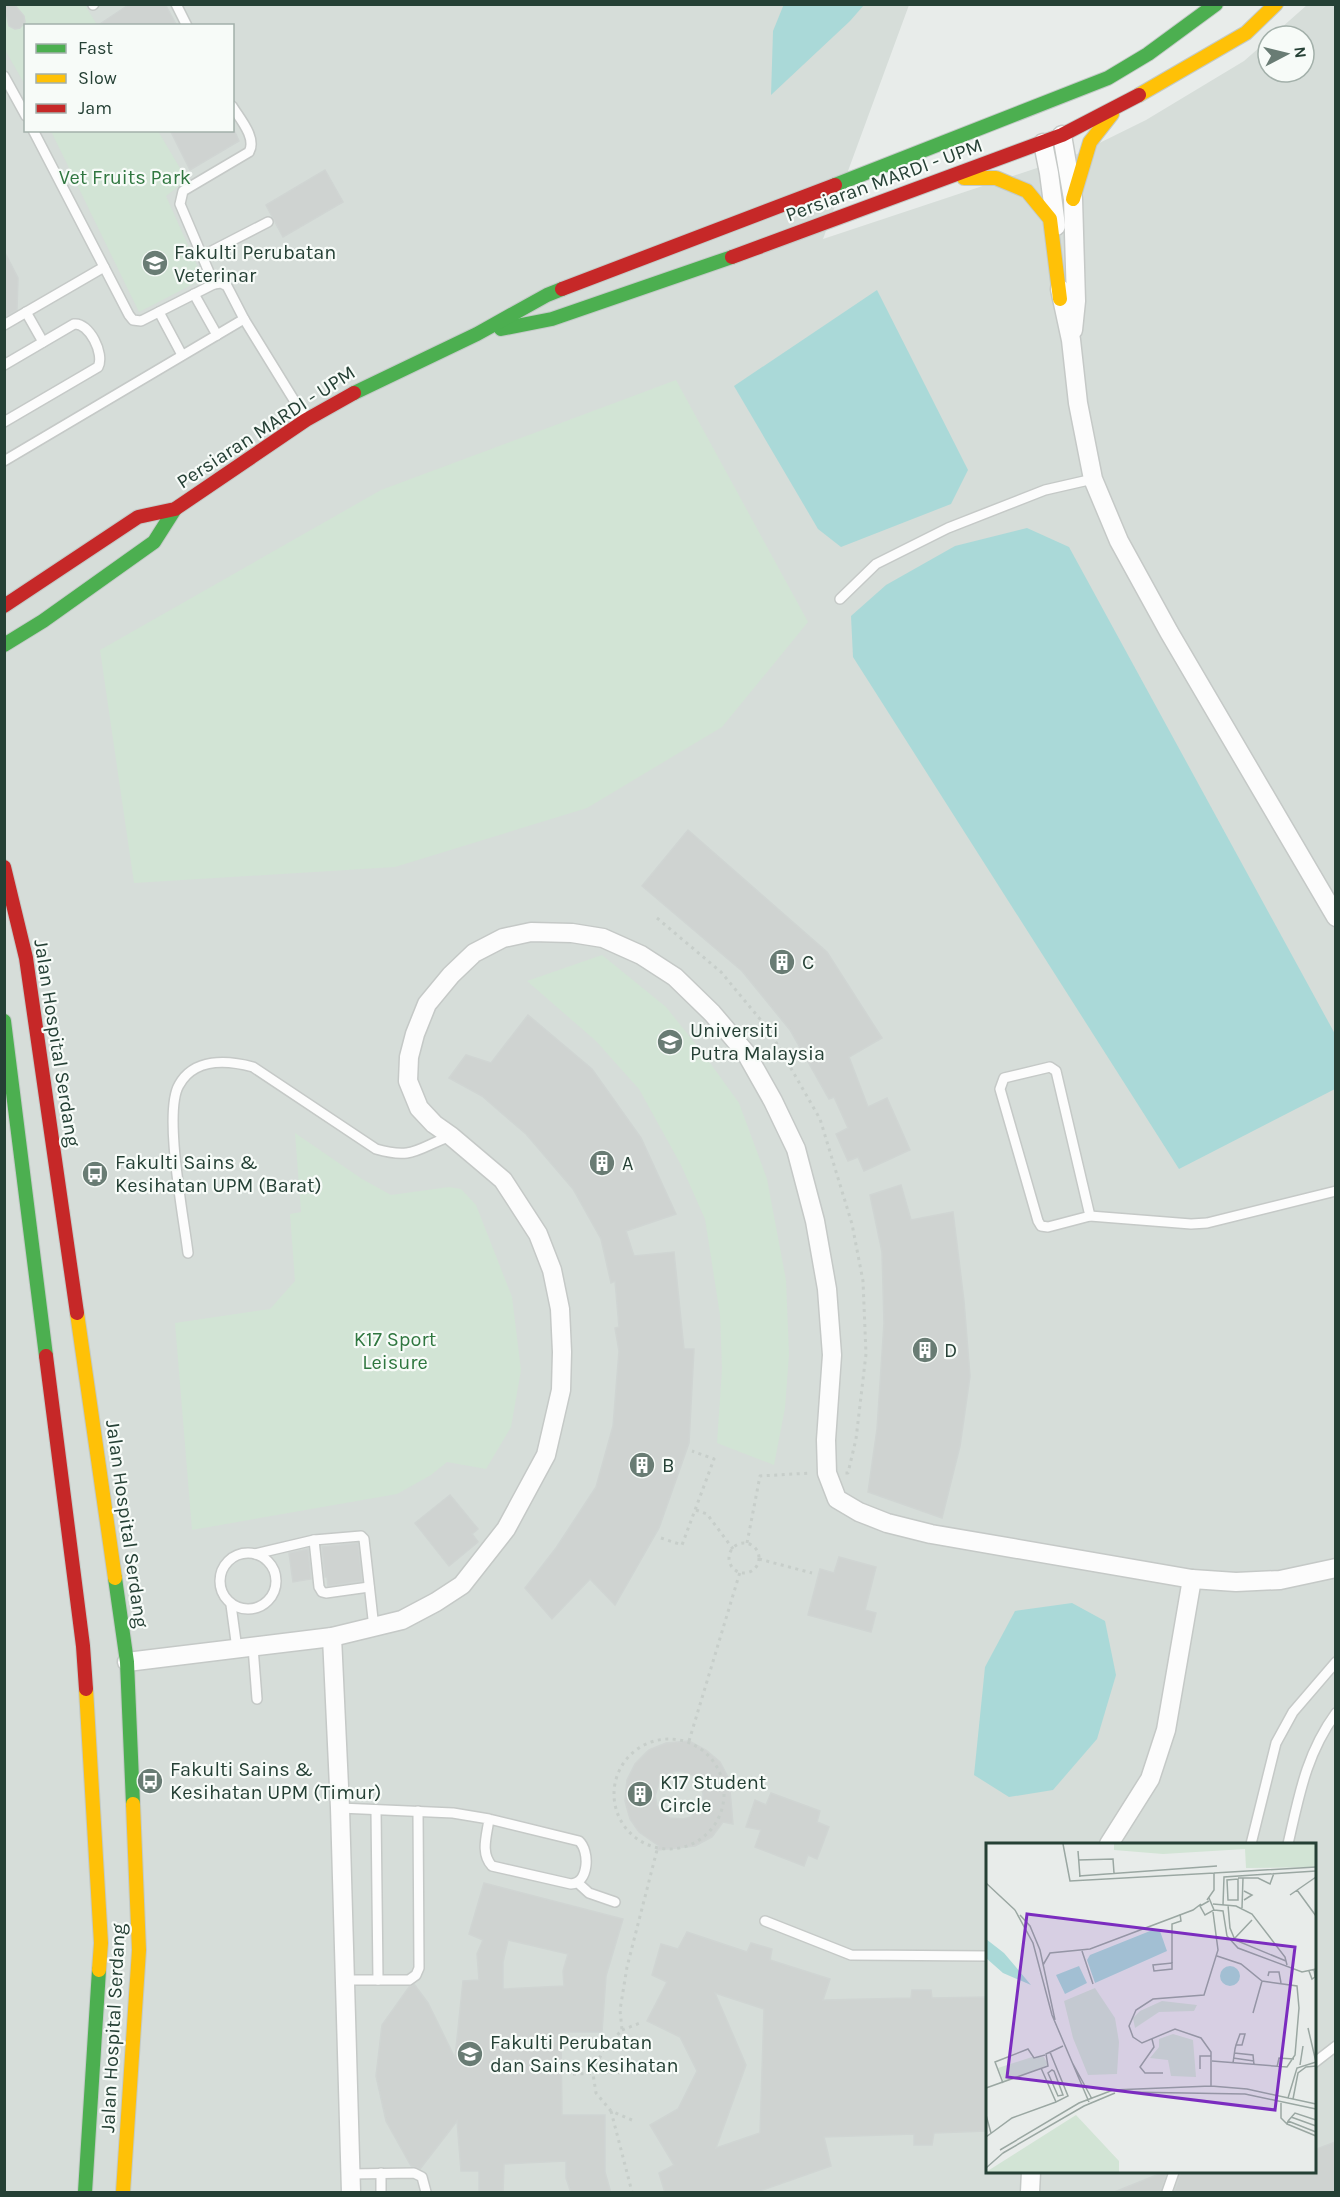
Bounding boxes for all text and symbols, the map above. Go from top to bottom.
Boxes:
legend [24,24,234,132]
north arrow [1256,24,1316,84]
text: Fast [78,37,113,59]
text: N [1290,45,1311,59]
text: Slow [78,67,117,89]
text: Jam [78,97,112,119]
street label: Persiaran MARDI - UPM [782,134,986,226]
park label: Vet Fruits Park [59,166,191,189]
place label: Fakulti Perubatan Veterinar [174,241,336,287]
school or university icon: Fakulti Perubatan Veterinar [140,248,170,278]
street label: Persiaran MARDI - UPM [172,361,360,493]
street label: Jalan Hospital Serdang [29,938,85,1148]
building icon: C [767,947,797,977]
place label: C [802,951,814,974]
place label: Universiti Putra Malaysia [690,1019,825,1065]
school or university icon: Universiti Putra Malaysia [655,1027,685,1057]
building icon: A [587,1148,617,1178]
place label: Fakulti Sains & Kesihatan UPM (Barat) [115,1151,322,1197]
place label: A [622,1152,634,1175]
bus stop icon: Fakulti Sains & Kesihatan UPM (Barat) [80,1159,110,1189]
park label: K17 Sport Leisure [354,1328,437,1374]
building icon: D [910,1335,940,1365]
place label: D [944,1339,957,1362]
street label: Jalan Hospital Serdang [101,1419,153,1629]
building icon: B [627,1450,657,1480]
place label: B [662,1454,674,1477]
place label: Fakulti Sains & Kesihatan UPM (Timur) [170,1758,381,1804]
bus stop icon: Fakulti Sains & Kesihatan UPM (Timur) [135,1766,165,1796]
place label: K17 Student Circle [660,1771,767,1817]
building icon: K17 Student Circle [625,1779,655,1809]
inset map [986,1843,1316,2173]
street label: Jalan Hospital Serdang [96,1923,130,2133]
place label: Fakulti Perubatan dan Sains Kesihatan [490,2031,679,2077]
school or university icon: Fakulti Perubatan dan Sains Kesihatan [455,2039,485,2069]

